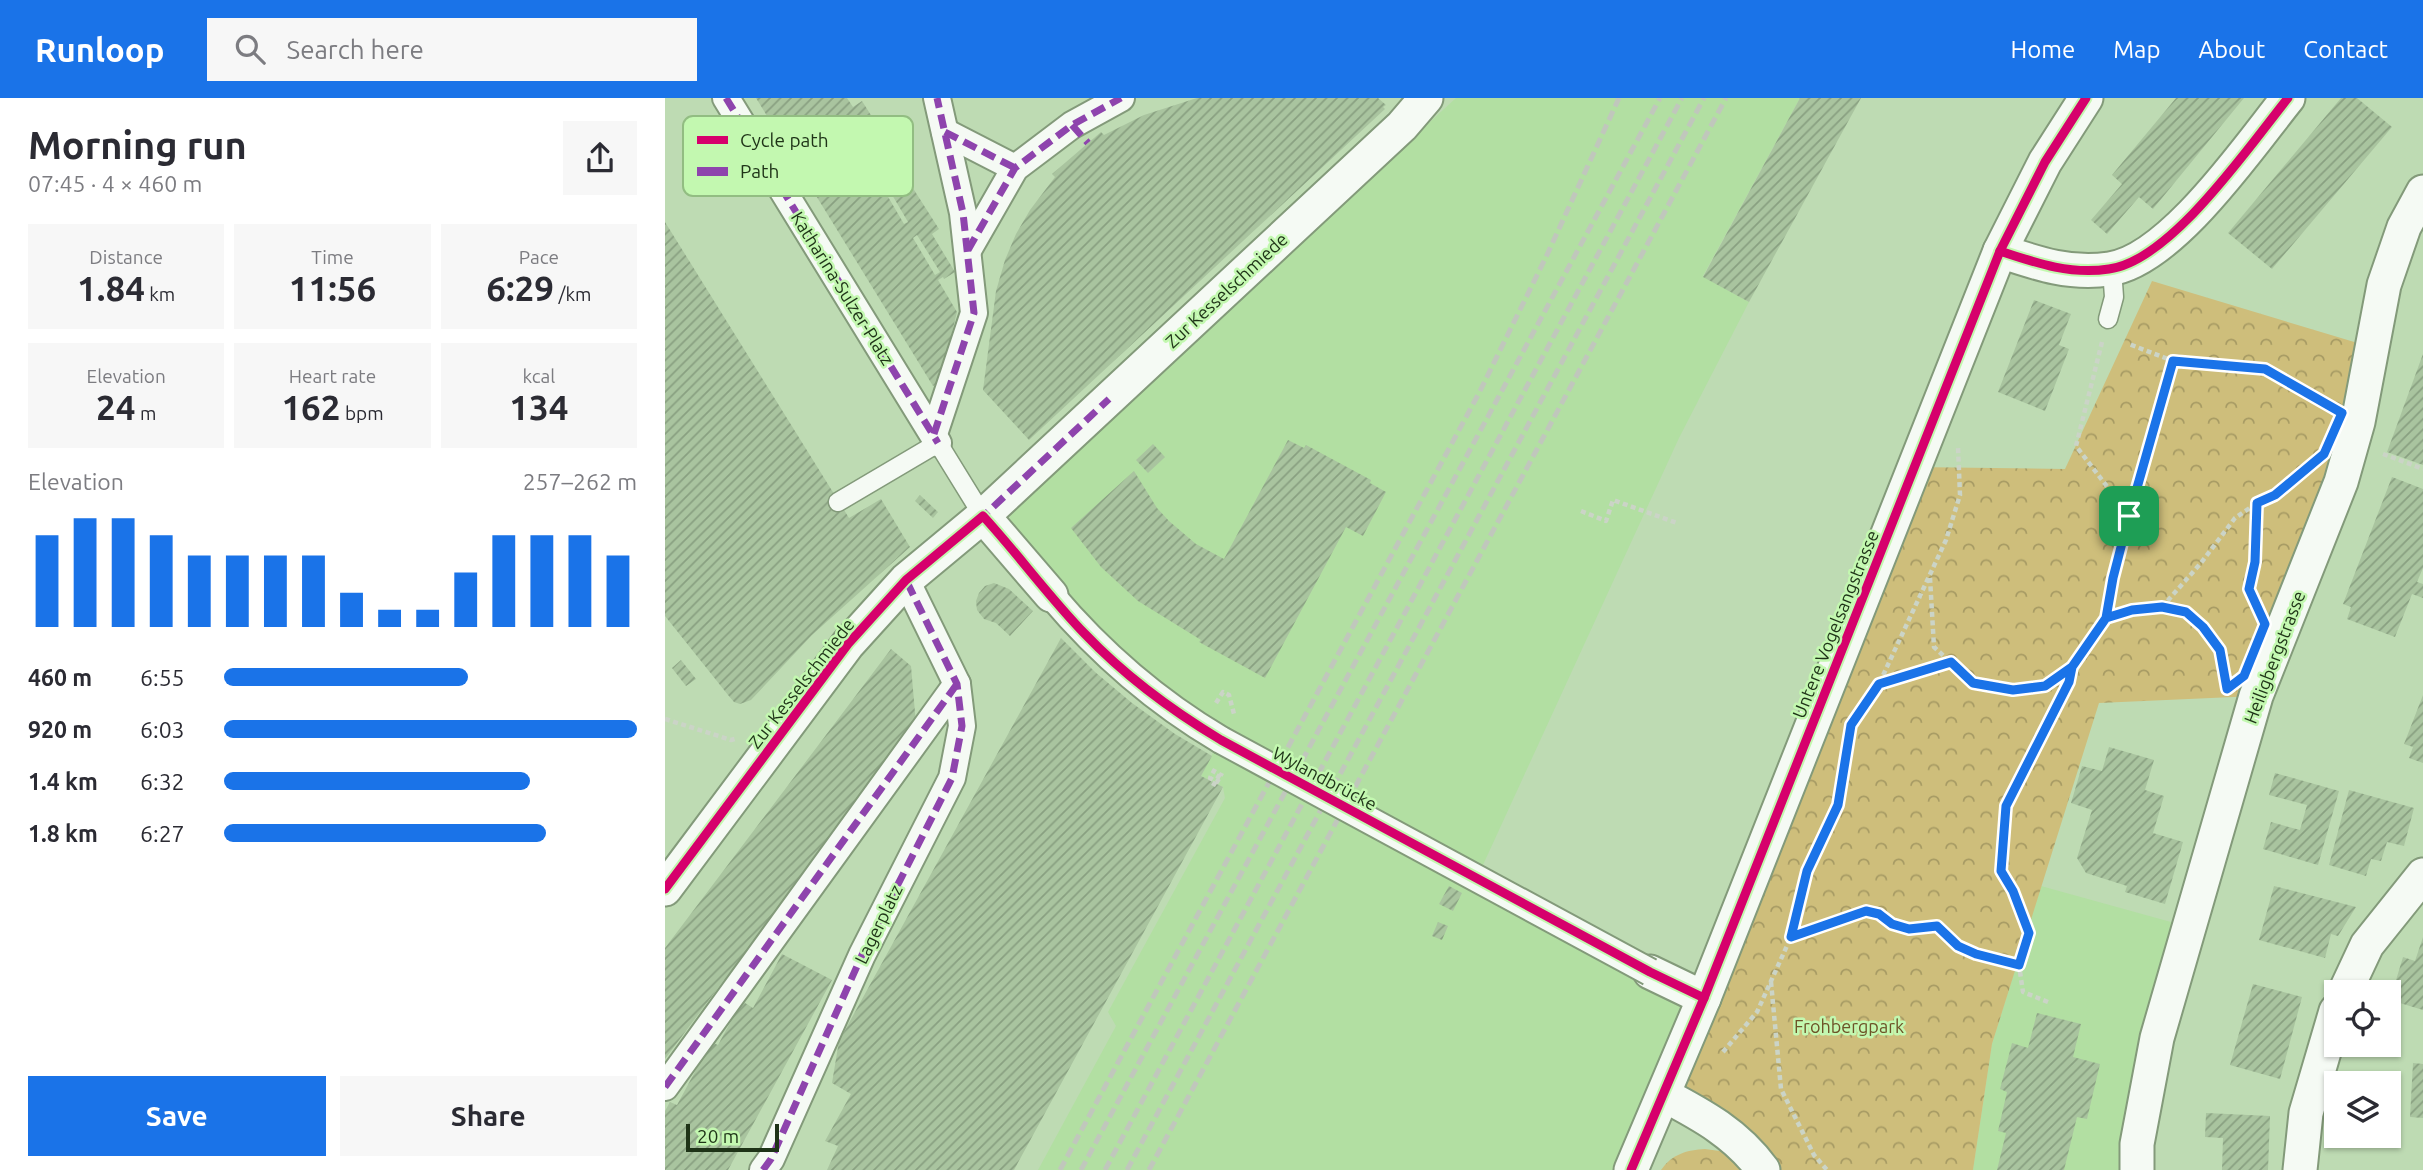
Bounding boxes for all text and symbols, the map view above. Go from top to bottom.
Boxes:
search box [207,18,697,81]
icon: search [231,30,269,68]
text: Runloop [35,31,165,68]
text: Search here [287,35,424,64]
text: Home [2010,36,2075,63]
text: Map [2113,36,2160,63]
text: About [2198,36,2265,63]
text: Contact [2303,36,2388,63]
legend [683,116,913,196]
button: share [563,121,637,195]
text: Morning run [28,124,247,166]
text: Cycle path [740,129,829,151]
text: Path [740,160,779,182]
text: 07:45 · 4 × 460 m [28,171,202,196]
street label: Katharina-Sulzer-Platz [788,208,898,368]
street label: Zur Kesselschmiede [1161,228,1291,352]
text: Distance [89,246,163,268]
text: Time [311,246,354,268]
text: Pace [519,246,559,268]
text: 1.84 [77,268,145,308]
text: 11:56 [289,268,376,308]
text: 6:29 [486,268,554,308]
text: km [145,283,175,305]
text: /km [554,283,591,305]
text: Elevation [87,365,166,387]
text: Heart rate [289,365,376,387]
text: kcal [522,365,555,387]
text: 24 [96,387,136,427]
text: 162 [281,387,341,427]
text: 134 [509,387,568,427]
text: m [136,402,156,424]
text: bpm [341,402,384,424]
text: Elevation [28,469,124,494]
text: 257–262 m [523,469,637,494]
pin [2099,486,2159,546]
icon: arrive [2110,497,2148,535]
street label: Untere Vogelsangstrasse [1788,527,1882,721]
street label: Heiligbergstrasse [2240,588,2308,726]
street label: Zur Kesselschmiede [744,614,858,752]
text: 460 m [28,665,92,690]
text: 6:55 [140,665,185,690]
text: 920 m [28,717,92,742]
text: 6:03 [140,717,185,742]
street label: Wylandbrücke [1270,742,1380,814]
text: 1.4 km [28,769,98,794]
text: 6:32 [140,769,185,794]
text: 1.8 km [28,821,98,846]
text: 6:27 [140,821,185,846]
street label: Lagerplatz [850,881,906,967]
map controls [2324,980,2401,1148]
button: locate [2324,980,2401,1057]
park label: Frohbergpark [1794,1016,1904,1036]
button: layers [2324,1071,2401,1148]
button: Save [28,1076,326,1156]
button: Share [340,1076,637,1156]
scale bar [686,1121,779,1153]
text: 20 m [697,1125,739,1147]

